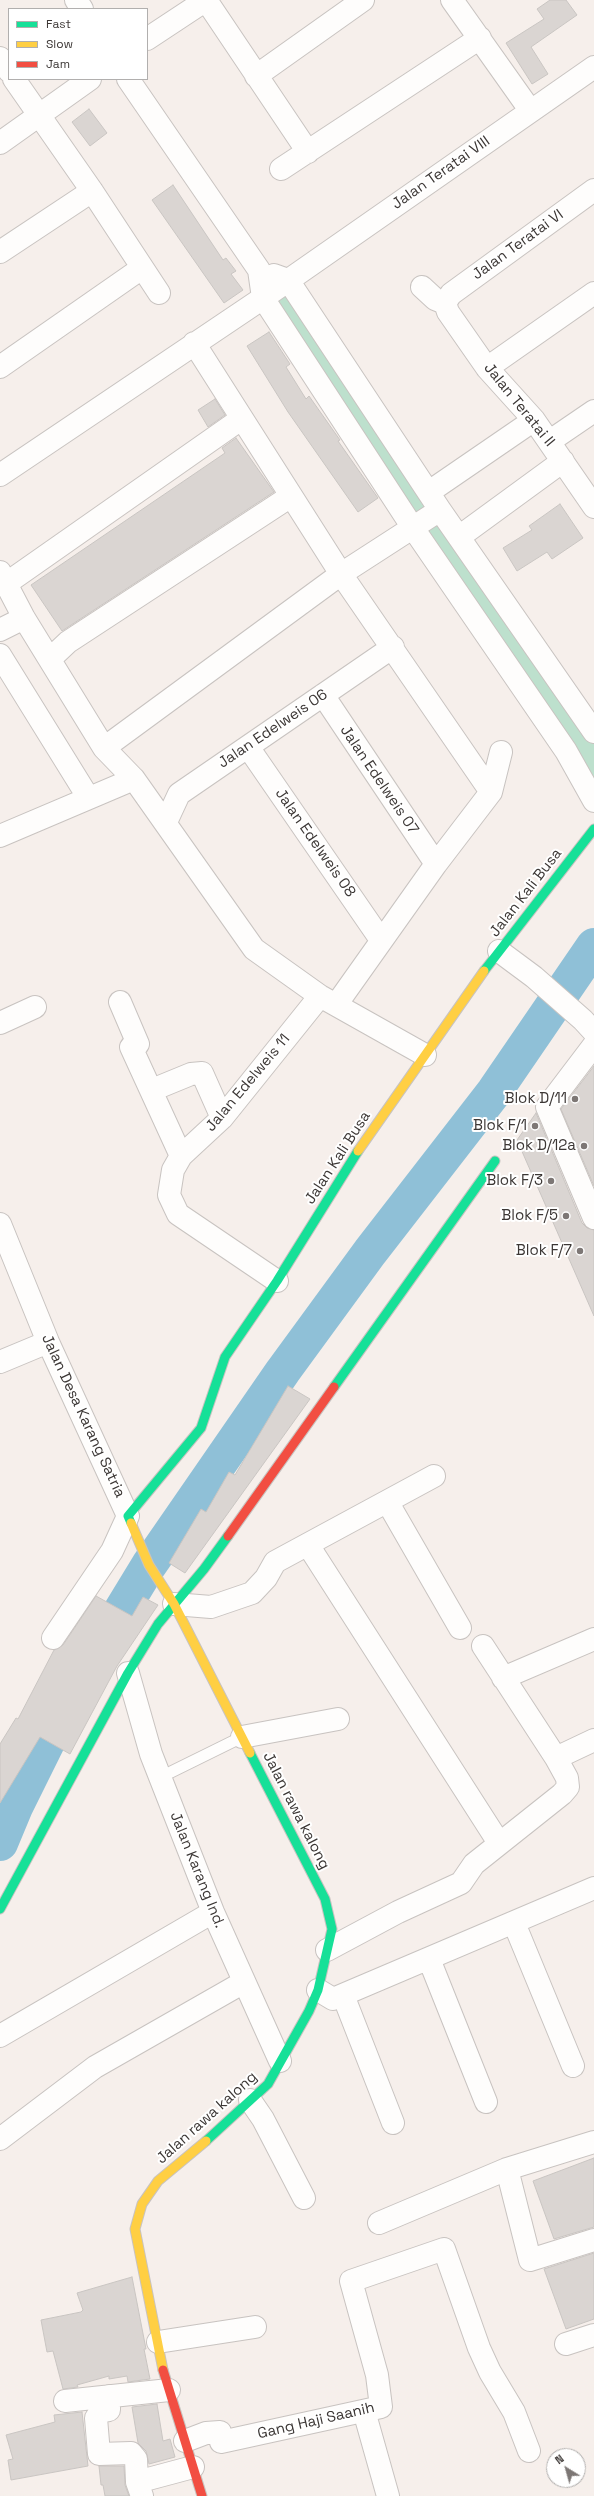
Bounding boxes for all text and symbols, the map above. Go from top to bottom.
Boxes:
legend [8,8,148,80]
text: Fast [46,16,71,32]
text: Slow [46,36,73,52]
text: Jam [46,56,70,72]
street label: Jalan Teratai VIII [389,132,493,214]
street label: Jalan Teratai VI [469,206,567,284]
street label: Jalan Teratai II [480,359,558,451]
street label: Jalan Edelweis 06 [215,686,331,772]
street label: Jalan Edelweis 07 [336,722,422,838]
street label: Jalan Edelweis 08 [271,785,359,901]
street label: Jalan Kali Busa [486,845,566,941]
street label: Jalan Edelweis 11 [202,1031,294,1135]
place label: Blok D/11 [505,1090,567,1108]
marker: Blok D/11 [570,1094,580,1104]
street label: Jalan Kali Busa [301,1108,375,1208]
place label: Blok F/1 [473,1117,527,1135]
marker: Blok F/1 [530,1121,540,1131]
place label: Blok D/12a [502,1137,576,1155]
marker: Blok D/12a [579,1141,589,1151]
place label: Blok F/3 [486,1172,543,1190]
marker: Blok F/3 [546,1176,556,1186]
place label: Blok F/5 [501,1207,558,1225]
marker: Blok F/5 [561,1211,571,1221]
place label: Blok F/7 [516,1242,572,1260]
marker: Blok F/7 [575,1246,585,1256]
street label: Jalan Desa Karang Satria [37,1331,129,1501]
street label: Jalan rawa kalong [259,1749,333,1873]
street label: Jalan Karang Ind. [166,1809,228,1931]
street label: Jalan rawa kalong [153,2068,261,2168]
street label: Gang Haji Saanih [256,2399,376,2443]
north arrow [546,2448,586,2488]
text: N [552,2451,567,2467]

